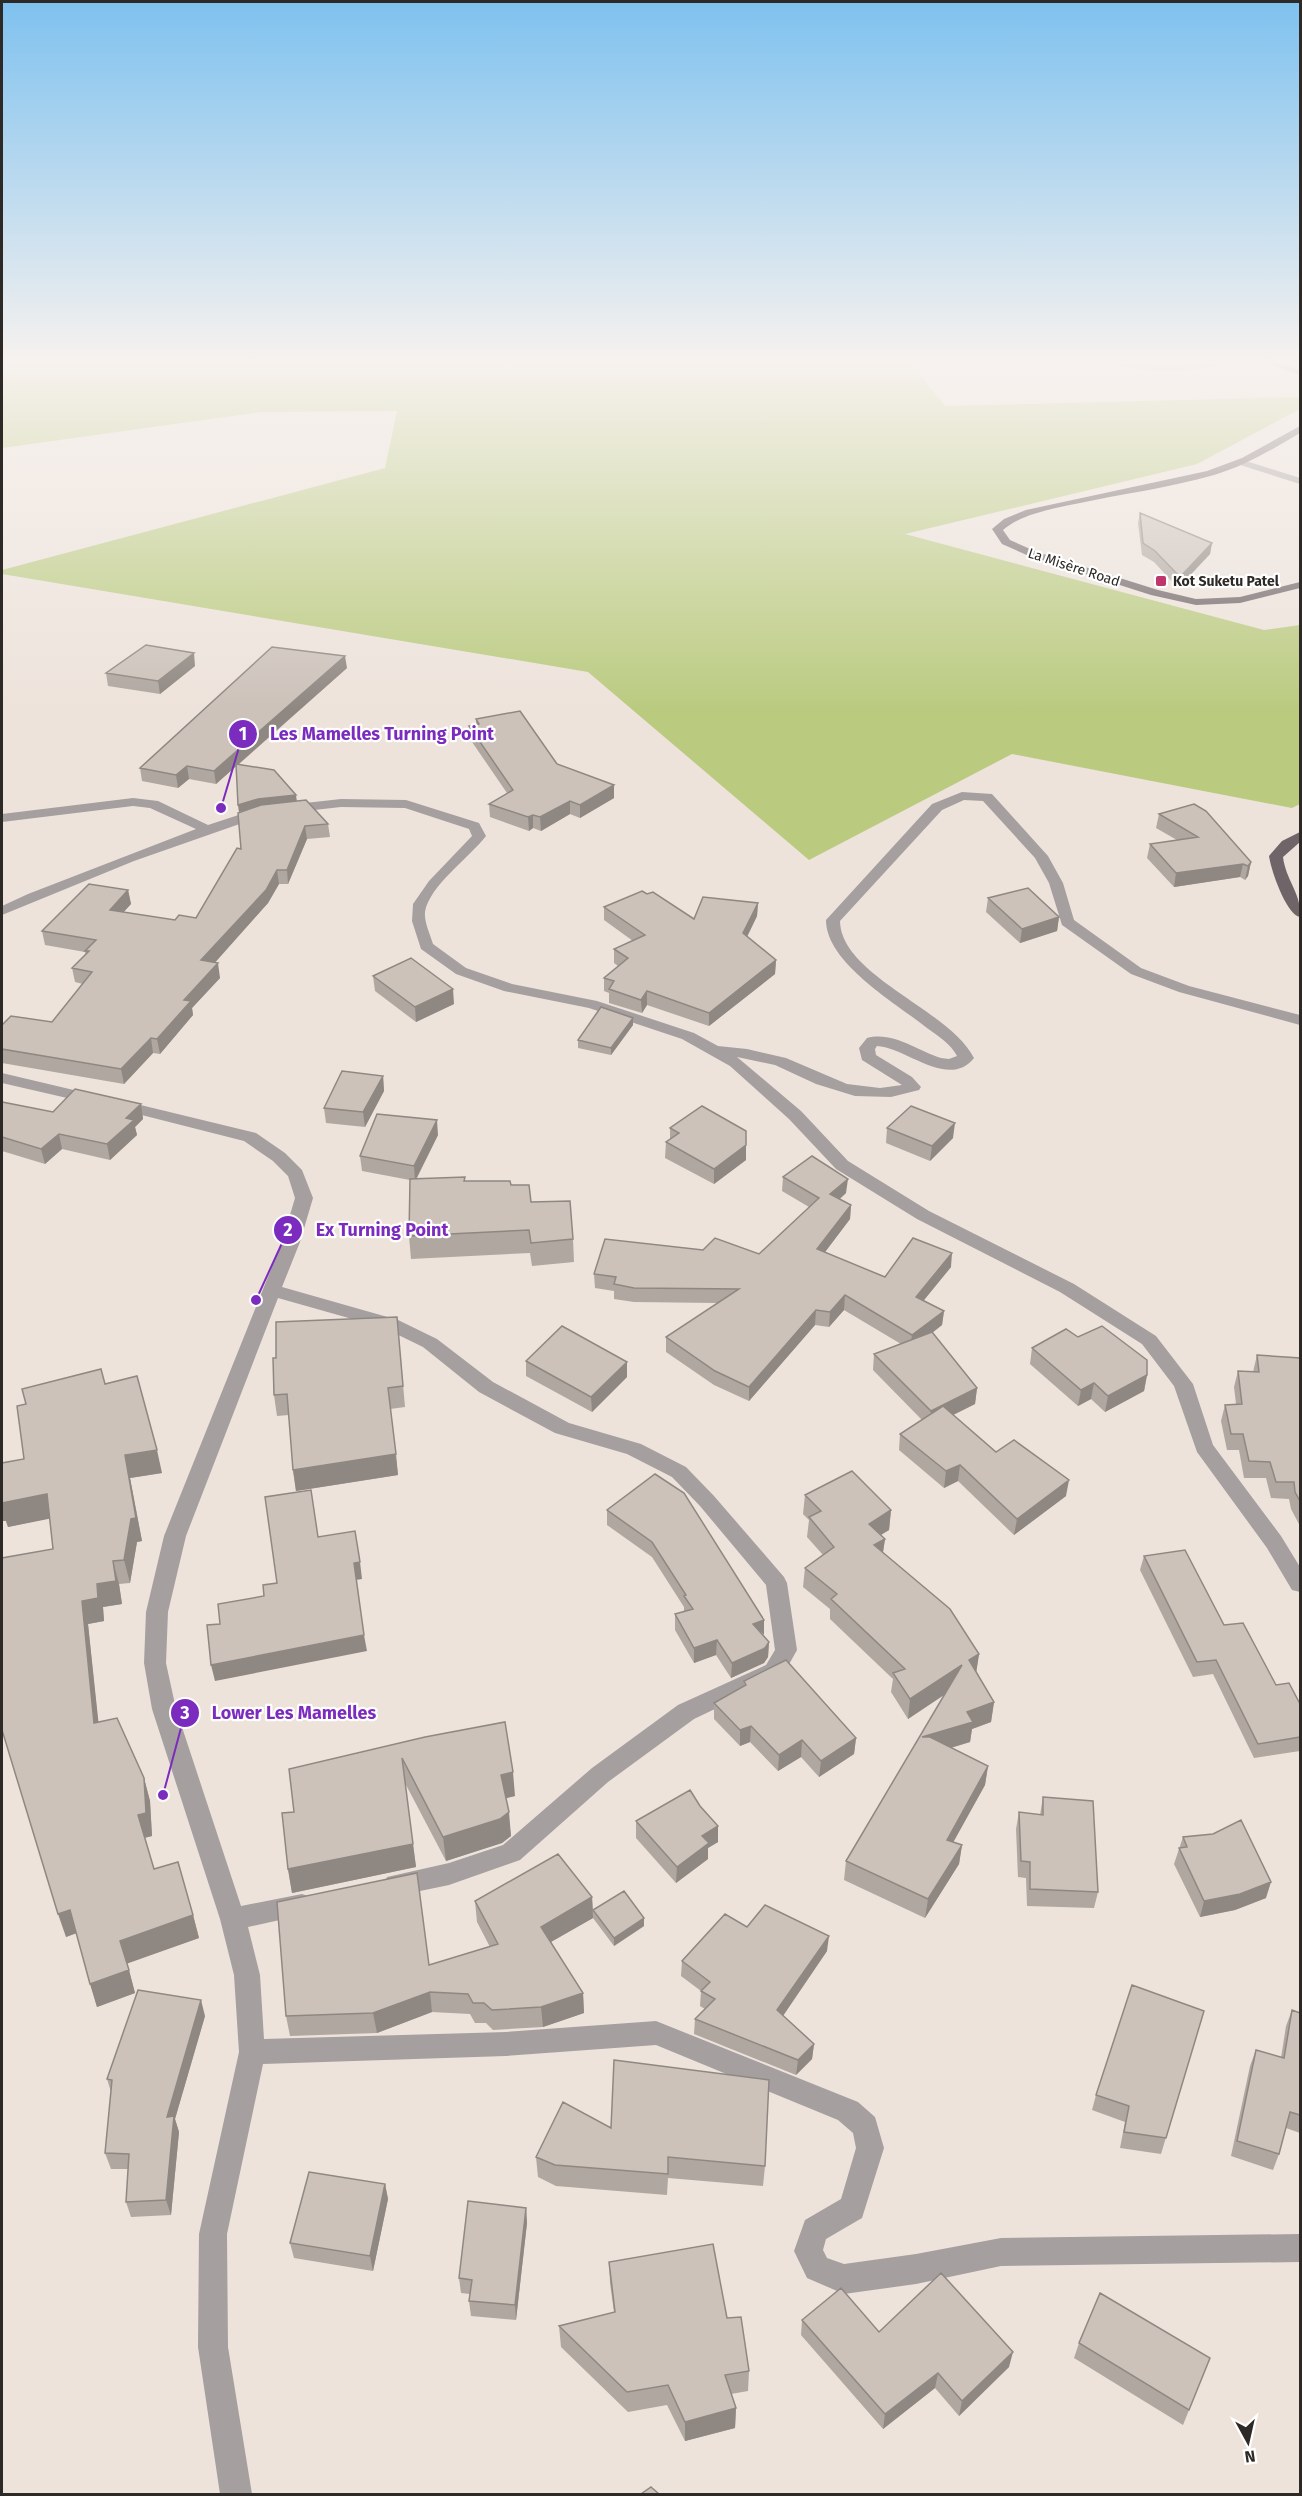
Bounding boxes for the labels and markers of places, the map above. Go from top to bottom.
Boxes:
place label: Kot Suketu Patel [1173,573,1280,590]
marker: Kot Suketu Patel [1154,574,1168,588]
callout: Les Mamelles Turning Point [228,716,506,752]
callout: Ex Turning Point [273,1212,460,1248]
callout: Lower Les Mamelles [170,1695,388,1731]

